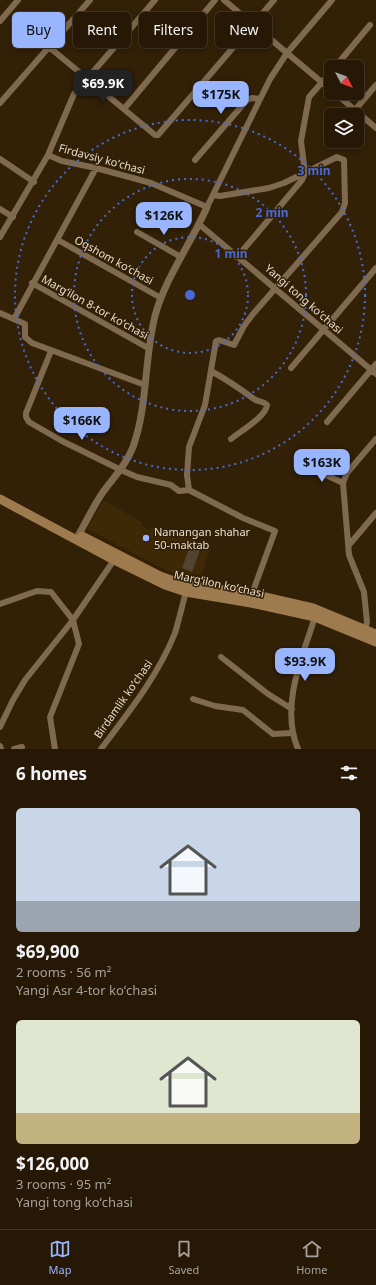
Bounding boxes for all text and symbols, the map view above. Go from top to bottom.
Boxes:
chip: Buy [12,12,65,48]
chip: Rent [73,12,131,48]
chip: Filters [139,12,207,48]
chip: New [215,12,272,48]
north arrow [324,60,364,100]
map controls [324,60,364,148]
pin: $69.9K [70,70,136,104]
text: $69.9K [82,74,124,92]
pin: $175K [193,81,249,115]
text: $175K [202,85,240,103]
button: layers [324,108,364,148]
street label: Firdavsiy koʻchasi [57,140,147,177]
text: 3 min [297,162,331,179]
pin: $126K [136,202,192,236]
text: 2 min [255,204,289,221]
text: $126K [145,206,183,224]
street label: Oqshom koʻchasi [72,232,156,287]
text: 1 min [214,245,248,262]
street label: Yangi tong koʻchasi [262,260,347,337]
street label: Margʻilon 8-tor koʻchasi [39,271,151,342]
centre of rings [183,288,197,302]
pin: $166K [54,407,110,441]
text: $166K [63,411,101,429]
pin: $163K [294,449,350,483]
text: $163K [303,453,341,471]
place label: Namangan shahar 50-maktab [154,524,251,552]
marker: Namangan shahar 50-maktab [141,533,151,543]
street label: Margʻilon koʻchasi [173,567,266,600]
pin: $93.9K [272,648,338,682]
text: $93.9K [284,652,326,670]
street label: Birdamlik koʻchasi [90,656,155,741]
text: 6 homes [16,762,87,785]
icon: filters [338,762,360,784]
icon: home [152,834,224,906]
text: $69,900 [16,940,79,963]
text: 2 rooms · 56 m² [16,963,111,981]
text: Yangi Asr 4-tor koʻchasi [16,981,157,999]
icon: home [152,1046,224,1118]
text: $126,000 [16,1152,89,1175]
text: 3 rooms · 95 m² [16,1175,111,1193]
text: Yangi tong koʻchasi [16,1193,133,1211]
tab: Map [49,1238,71,1277]
tab: Saved [168,1238,199,1277]
tab: Home [296,1238,328,1277]

